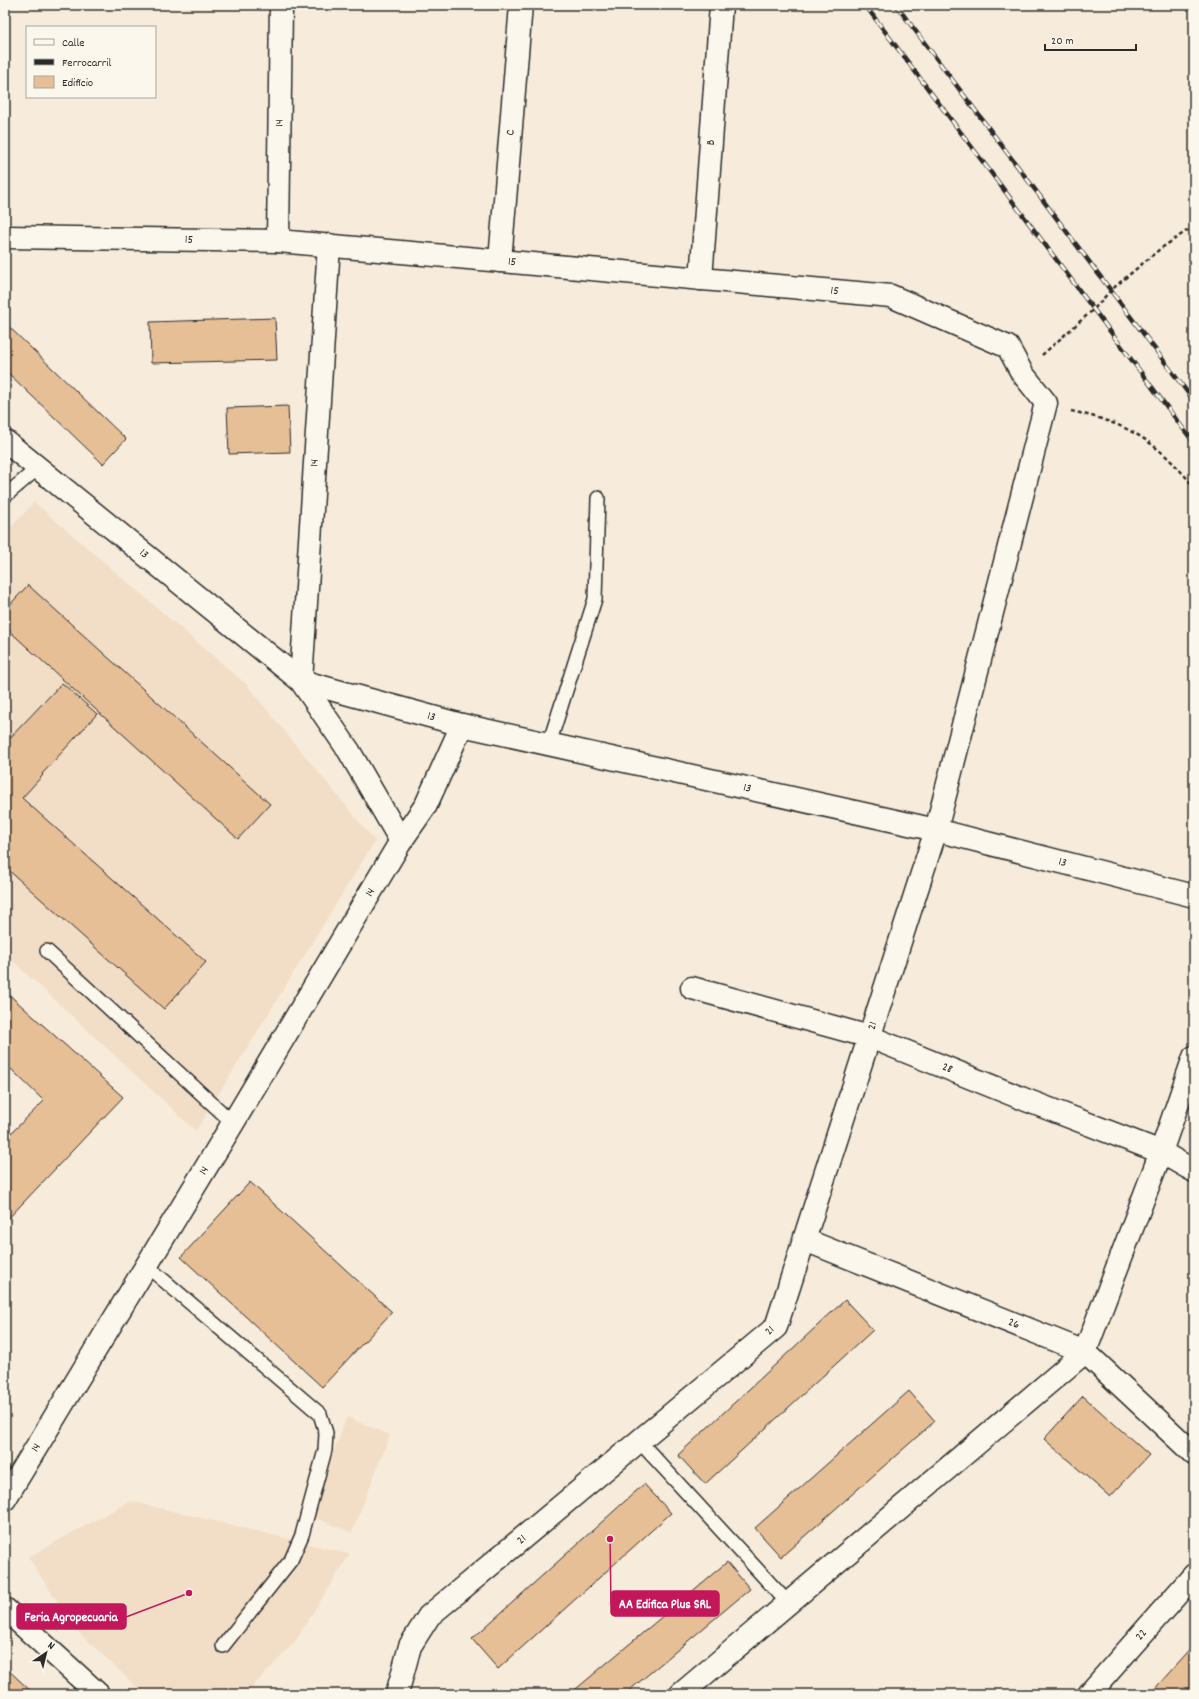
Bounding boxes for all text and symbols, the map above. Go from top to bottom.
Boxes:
legend [26,26,156,98]
scale bar [1045,26,1136,52]
text: 20 m [1051,33,1074,50]
text: Calle [62,35,85,52]
text: Ferrocarril [62,55,111,72]
text: Edificio [62,75,93,92]
street label: 14 [271,119,288,127]
street label: C [502,129,519,136]
street label: B [702,139,720,146]
street label: 15 [185,231,193,248]
street label: 15 [507,253,517,271]
street label: 15 [830,282,840,300]
street label: 14 [306,459,324,467]
street label: 13 [136,545,152,563]
street label: 13 [425,707,437,726]
street label: 13 [742,779,753,797]
street label: 13 [1057,853,1069,872]
street label: 14 [361,885,380,900]
street label: 21 [864,1020,882,1032]
street label: 28 [939,1058,955,1078]
street label: 14 [195,1163,213,1178]
street label: 26 [1006,1314,1022,1334]
street label: 21 [761,1322,779,1340]
street label: 14 [27,1440,45,1455]
street label: 21 [514,1531,530,1549]
callout: AA Edifica Plus SRL [611,1591,719,1616]
text: AA Edifica Plus SRL [619,1596,712,1615]
callout: Feria Agropecuaria [17,1604,126,1629]
text: Feria Agropecuaria [24,1609,118,1628]
street label: 22 [1131,1625,1151,1644]
north arrow [26,1633,66,1673]
text: N [44,1638,58,1655]

